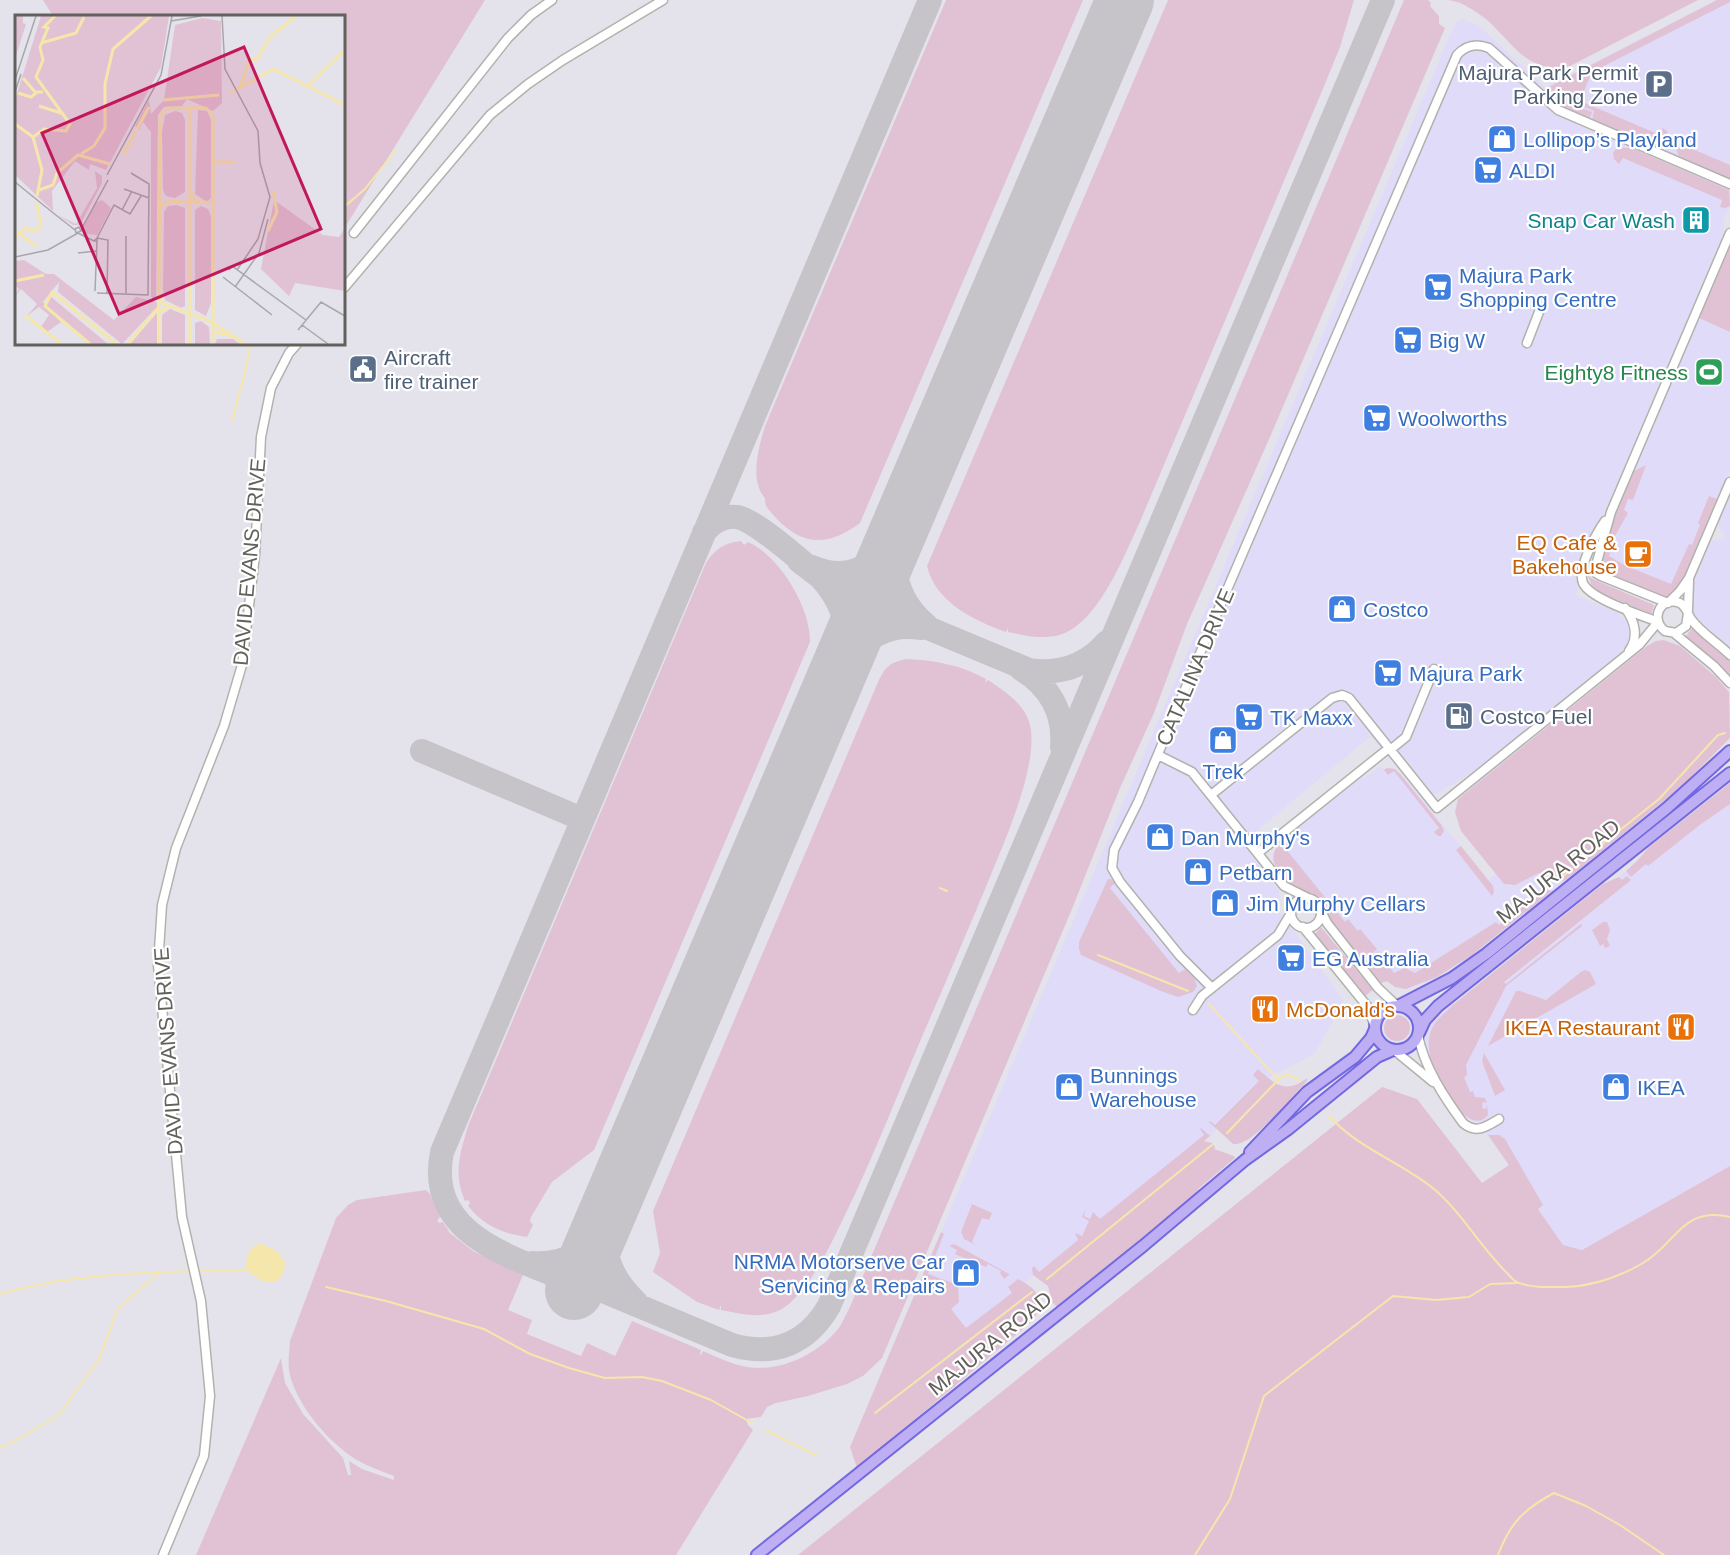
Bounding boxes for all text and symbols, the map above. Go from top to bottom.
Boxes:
inset map [15,15,345,345]
place label: Majura Park Permit Parking Zone [1458,61,1638,108]
parking icon: Majura Park Permit Parking Zone [1643,68,1675,100]
shop icon: Lollipop’s Playland [1486,123,1518,155]
place label: Lollipop’s Playland [1523,128,1697,151]
supermarket icon: ALDI [1472,154,1504,186]
place label: ALDI [1509,159,1556,182]
building icon: Snap Car Wash [1680,204,1712,236]
place label: Snap Car Wash [1528,209,1675,232]
place label: Majura Park Shopping Centre [1459,264,1617,311]
supermarket icon: Majura Park Shopping Centre [1422,271,1454,303]
supermarket icon: Big W [1392,324,1424,356]
place label: Big W [1429,329,1485,352]
place label: Aircraft fire trainer [384,346,479,393]
public building icon: Aircraft fire trainer [347,353,379,385]
sports icon: Eighty8 Fitness [1693,356,1725,388]
place label: Eighty8 Fitness [1544,361,1688,384]
supermarket icon: Woolworths [1361,402,1393,434]
place label: Woolworths [1398,407,1507,430]
street label: DAVID EVANS DRIVE [228,457,270,667]
place label: EQ Cafe & Bakehouse [1512,531,1617,578]
cafe icon: EQ Cafe & Bakehouse [1622,538,1654,570]
street label: CATALINA DRIVE [1152,585,1238,749]
shop icon: Costco [1326,593,1358,625]
place label: Costco [1363,598,1428,621]
supermarket icon: Majura Park [1372,657,1404,689]
place label: Majura Park [1409,662,1523,685]
fuel station icon: Costco Fuel [1443,700,1475,732]
supermarket icon: TK Maxx [1233,701,1265,733]
place label: Costco Fuel [1480,705,1592,728]
place label: TK Maxx [1270,706,1353,729]
shop icon: Trek [1207,724,1239,756]
place label: Trek [1202,760,1244,783]
street label: MAJURA ROAD [1492,814,1624,928]
shop icon: Dan Murphy's [1144,821,1176,853]
place label: Dan Murphy's [1181,826,1310,849]
shop icon: Petbarn [1182,856,1214,888]
place label: Petbarn [1219,861,1293,884]
shop icon: Jim Murphy Cellars [1209,887,1241,919]
place label: Jim Murphy Cellars [1246,892,1426,915]
supermarket icon: EG Australia [1275,942,1307,974]
street label: DAVID EVANS DRIVE [149,946,187,1156]
place label: EG Australia [1312,947,1429,970]
restaurant icon: McDonald's [1249,993,1281,1025]
place label: McDonald's [1286,998,1395,1021]
restaurant icon: IKEA Restaurant [1665,1011,1697,1043]
place label: IKEA Restaurant [1505,1016,1660,1039]
place label: Bunnings Warehouse [1090,1064,1197,1111]
shop icon: Bunnings Warehouse [1053,1071,1085,1103]
shop icon: IKEA [1600,1071,1632,1103]
place label: IKEA [1637,1076,1685,1099]
place label: NRMA Motorserve Car Servicing & Repairs [734,1250,945,1297]
shop icon: NRMA Motorserve Car Servicing & Repairs [950,1257,982,1289]
street label: MAJURA ROAD [924,1286,1056,1400]

